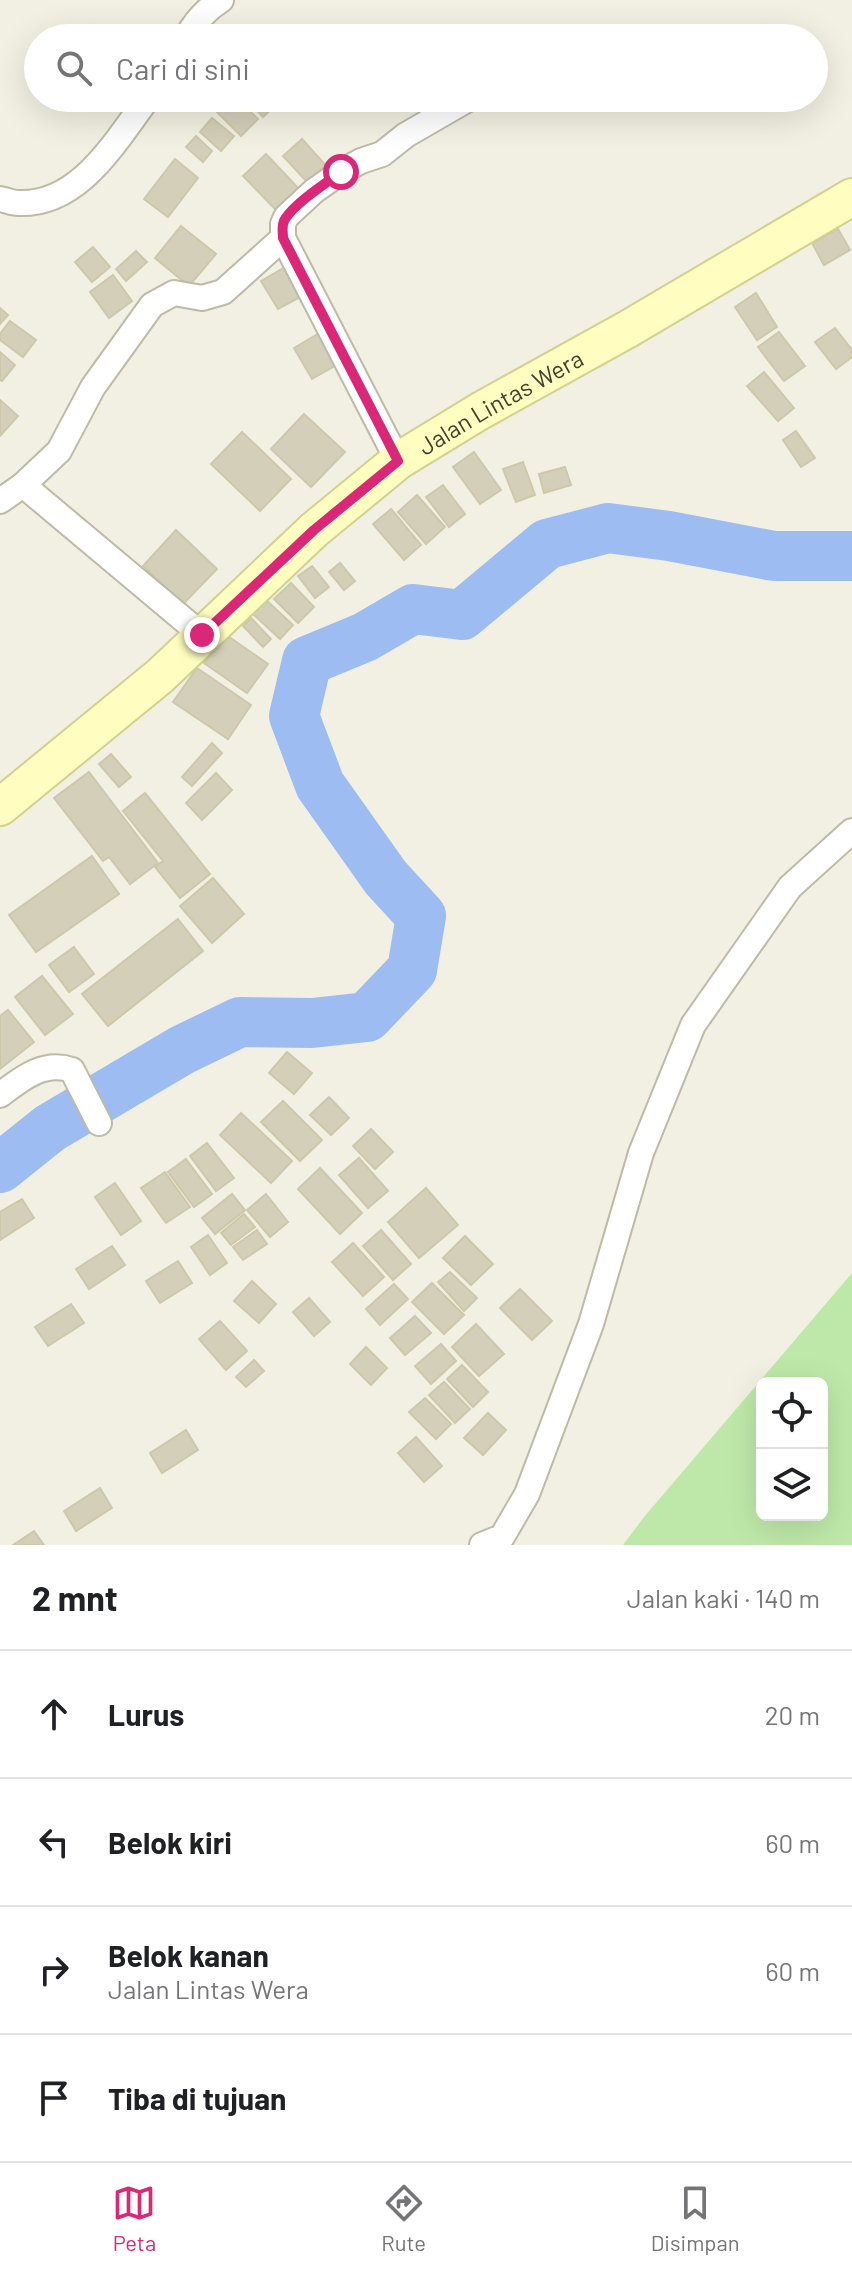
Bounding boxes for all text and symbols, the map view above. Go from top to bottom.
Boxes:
search box [24,24,828,112]
icon: search [52,46,96,90]
text: Cari di sini [116,50,250,86]
route start [323,154,359,190]
street label: Jalan Lintas Wera [412,343,588,460]
route end [184,617,220,653]
map controls [756,1377,828,1521]
button: locate [756,1377,828,1449]
button: layers [756,1449,828,1521]
text: 2 mnt [32,1577,118,1618]
text: Jalan kaki · 140 m [627,1582,820,1613]
icon: ahead [32,1692,76,1736]
text: Lurus [108,1696,184,1732]
text: 20 m [765,1699,820,1730]
icon: left [32,1820,76,1864]
text: Belok kiri [108,1824,232,1860]
text: 60 m [765,1827,820,1858]
text: Belok kanan [108,1937,269,1973]
icon: right [32,1948,76,1992]
text: 60 m [765,1955,820,1986]
text: Jalan Lintas Wera [108,1973,309,2004]
icon: arrive [32,2076,76,2120]
text: Tiba di tujuan [108,2080,286,2116]
tab: Peta [112,2181,156,2255]
tab: Rute [381,2181,426,2255]
tab: Disimpan [651,2181,740,2255]

